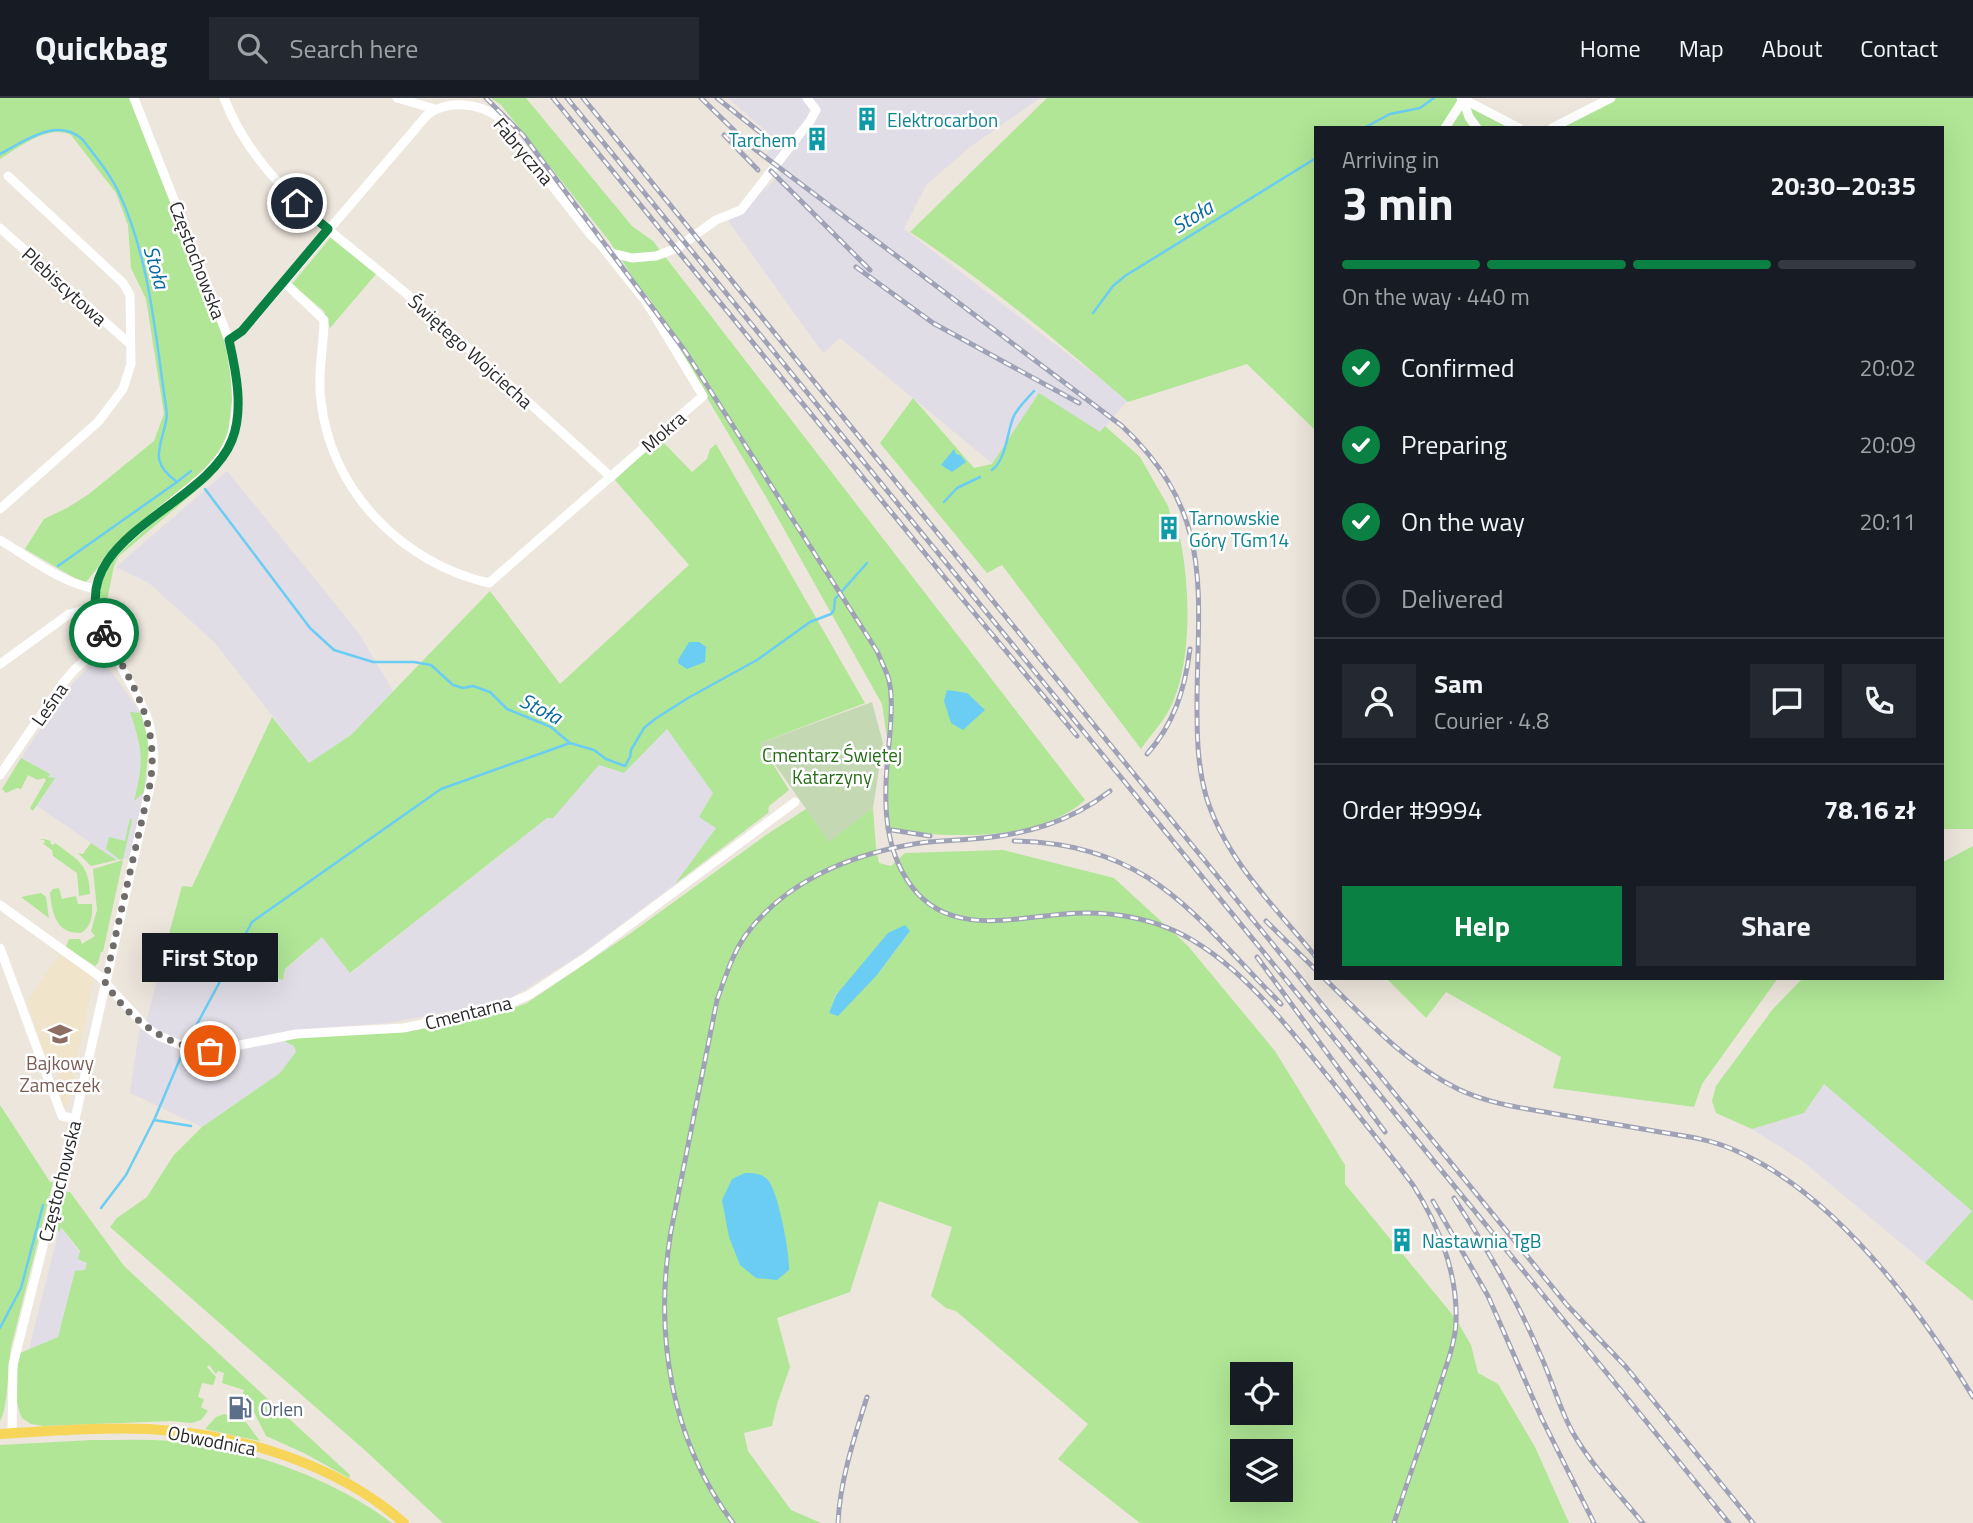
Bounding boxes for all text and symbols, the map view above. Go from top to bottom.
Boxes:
search box [209,17,699,80]
text: Quickbag [35,23,167,73]
icon: search [233,29,271,67]
text: Search here [289,29,418,68]
text: Home [1580,30,1641,66]
text: Map [1679,30,1724,66]
text: About [1762,30,1822,66]
text: Contact [1860,30,1938,66]
building icon: Elektrocarbon [853,105,881,133]
place label: Elektrocarbon [887,105,998,134]
street label: Fabryczna [487,111,561,192]
place label: Tarchem [729,125,797,154]
building icon: Tarchem [803,125,831,153]
text: Arriving in [1342,142,1439,177]
text: 20:30–20:35 [1770,166,1916,205]
text: 3 min [1342,168,1454,238]
pin [267,173,327,233]
icon: home [278,184,316,222]
water label: Stoła [1165,190,1220,241]
street label: Częstochowska [162,197,234,324]
street label: Plebiscytowa [16,240,115,333]
water label: Stoła [136,242,179,294]
text: On the way · 440 m [1342,279,1530,314]
street label: Świętego Wojciecha [402,287,540,415]
text: Confirmed [1401,348,1515,387]
icon: check [1342,349,1380,387]
text: 20:02 [1859,350,1916,385]
street label: Mokra [634,403,692,459]
text: Preparing [1401,425,1507,464]
icon: check [1342,426,1380,464]
text: 20:09 [1859,427,1916,462]
text: On the way [1401,502,1525,541]
place label: Tarnowskie Góry TGm14 [1189,503,1289,554]
icon: check [1342,503,1380,541]
text: 20:11 [1859,504,1916,539]
building icon: Tarnowskie Góry TGm14 [1155,514,1183,542]
text: Delivered [1401,579,1504,618]
courier [69,598,139,668]
icon: bike [85,614,123,652]
button: person [1342,664,1416,738]
text: Sam [1434,664,1483,703]
button: chat [1750,664,1824,738]
button: phone [1842,664,1916,738]
street label: Leśna [24,676,75,732]
water label: Stoła [514,684,569,733]
text: Courier · 4.8 [1434,703,1549,738]
park label: Cmentarz Świętej Katarzyny [762,740,902,791]
text: Order #9994 [1342,790,1482,829]
text: 78.16 zł [1824,790,1916,829]
button: Help [1342,886,1622,966]
button: Share [1636,886,1916,966]
callout: First Stop [142,932,278,981]
text: First Stop [162,940,258,975]
street label: Cmentarna [422,987,515,1037]
school or university icon: Bajkowy Zameczek [46,1020,74,1048]
pin [180,1021,240,1081]
icon: bag [191,1032,229,1070]
place label: Bajkowy Zameczek [20,1048,100,1099]
street label: Częstochowska [30,1117,88,1245]
building icon: Nastawnia TgB [1388,1226,1416,1254]
place label: Nastawnia TgB [1422,1226,1541,1255]
map controls [1230,1362,1293,1502]
button: locate [1230,1362,1293,1425]
fuel station icon: Orlen [226,1394,254,1422]
place label: Orlen [260,1394,303,1423]
street label: Obwodnica [166,1417,259,1463]
button: layers [1230,1439,1293,1502]

